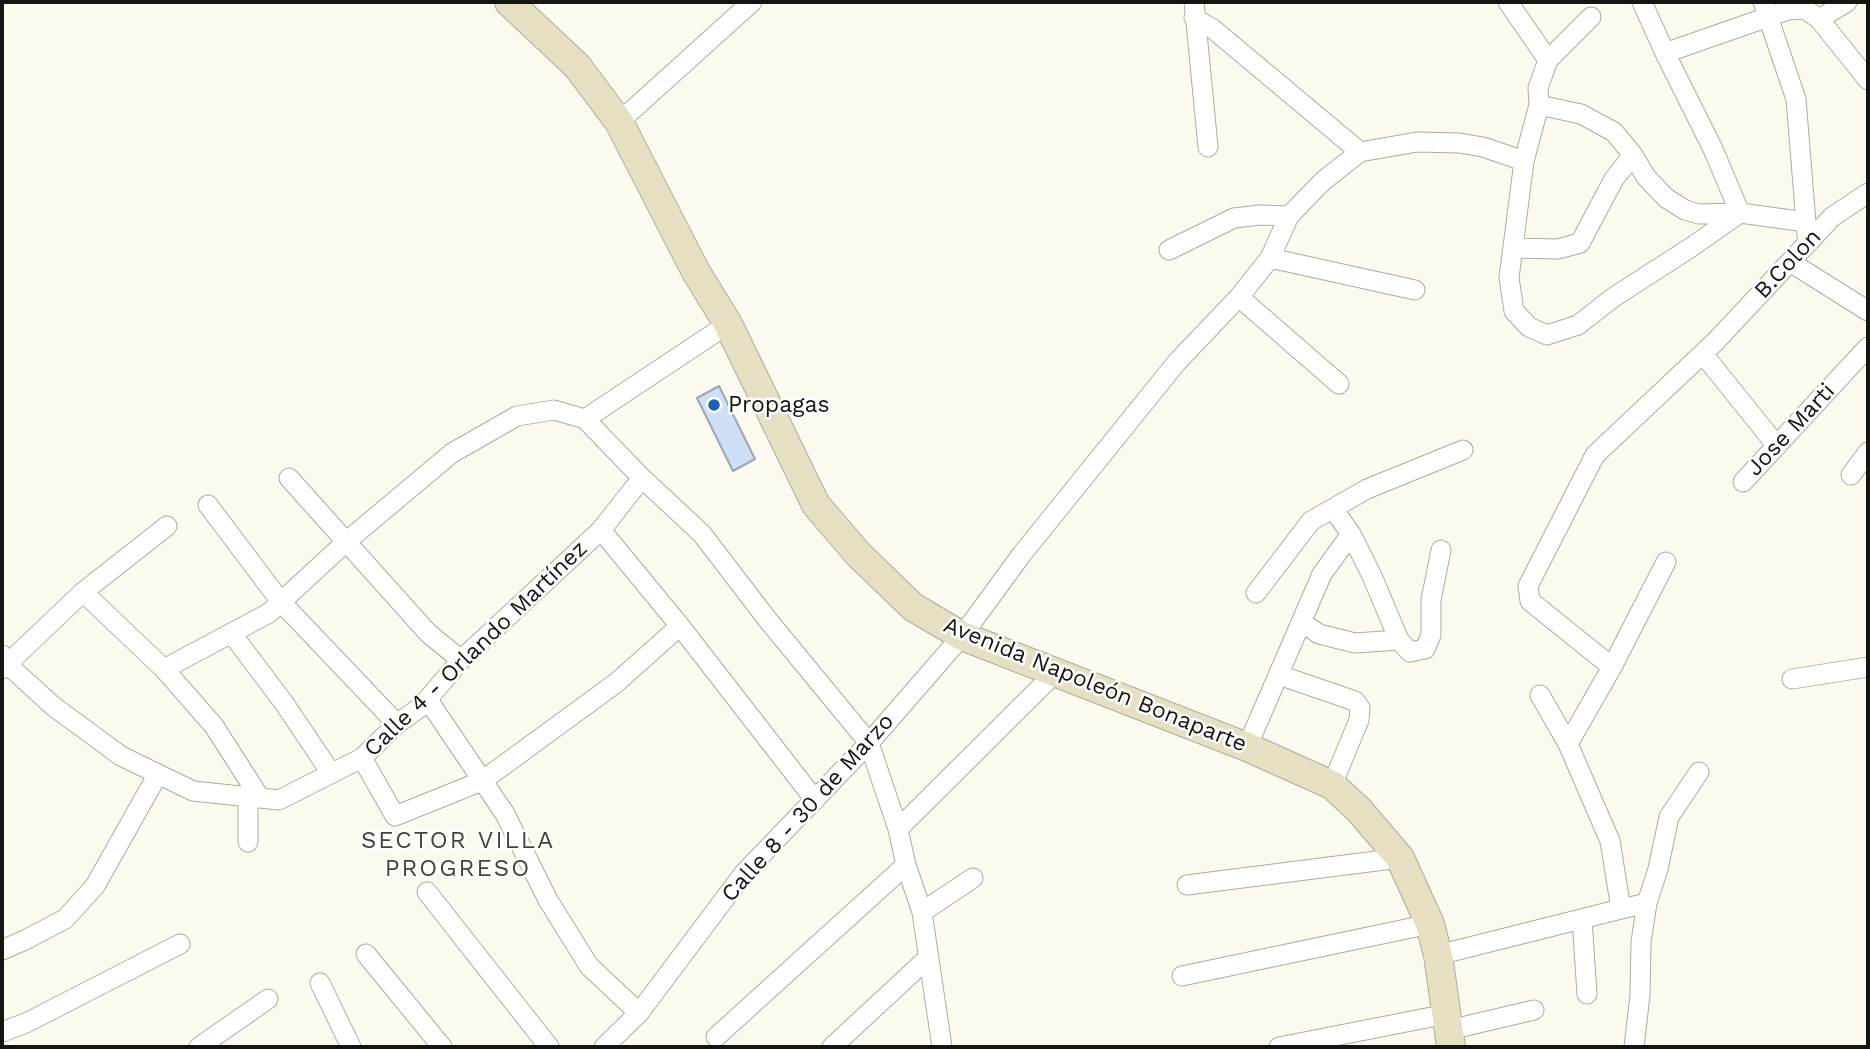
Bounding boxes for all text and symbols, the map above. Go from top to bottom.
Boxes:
street label: B.Colon [1749,223,1827,305]
street label: Jose Marti [1741,378,1841,482]
place label: Propagas [728,391,830,419]
marker: Propagas [706,397,722,413]
street label: Calle 4 - Orlando Martínez [359,535,593,763]
street label: Avenida Napoleón Bonaparte [939,611,1251,759]
street label: Calle 8 - 30 de Marzo [716,708,900,908]
district label: SECTOR VILLA PROGRESO [362,827,554,883]

